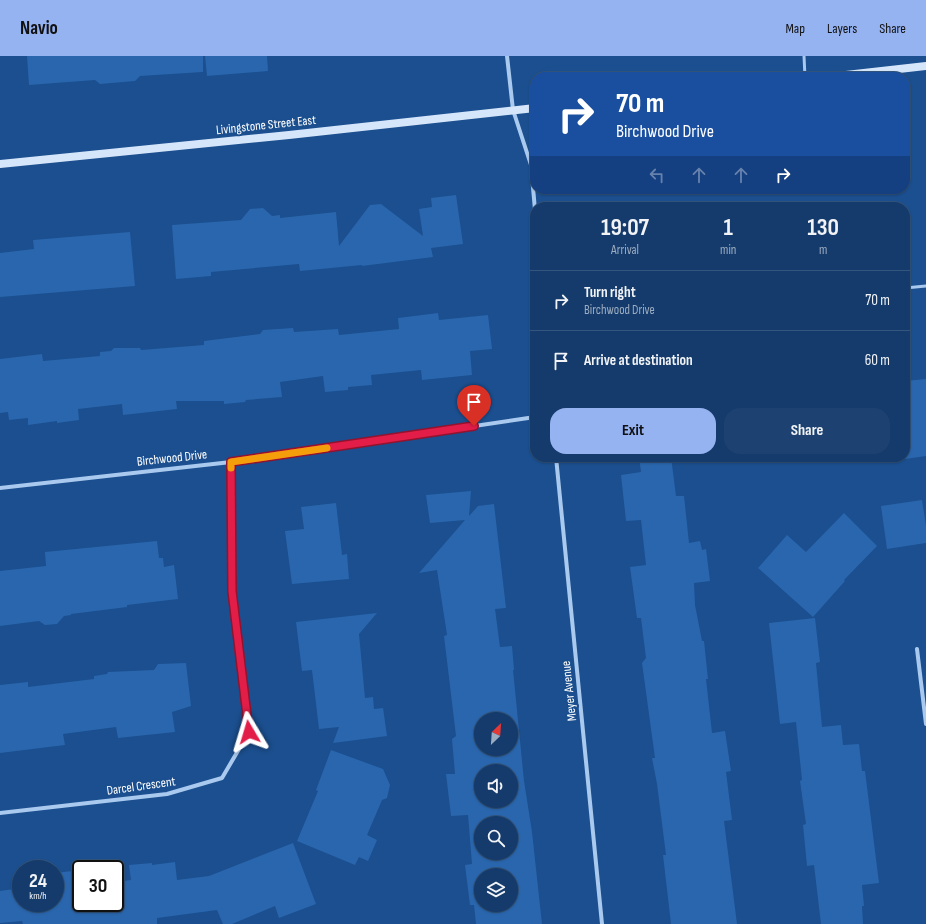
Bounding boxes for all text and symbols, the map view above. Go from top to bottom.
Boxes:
text: Navio [20,17,58,40]
text: Map [785,20,805,37]
text: Layers [827,20,857,37]
text: Share [879,20,906,37]
text: 70 m [616,87,664,120]
icon: right [550,88,602,140]
street label: Livingstone Street East [215,112,317,138]
text: Birchwood Drive [616,121,714,142]
icon: left [646,164,668,186]
icon: ahead [688,164,710,186]
icon: ahead [730,164,752,186]
icon: right [772,164,794,186]
text: 19:07 [601,213,649,242]
text: 1 [723,213,733,242]
text: 130 [807,213,839,242]
text: Arrival [611,242,639,258]
text: min [720,242,736,258]
text: m [819,242,827,258]
text: Turn right [584,283,636,302]
icon: right [550,290,572,312]
text: 70 m [865,291,890,310]
text: Birchwood Drive [584,302,655,318]
icon: arrive [550,350,572,372]
text: Arrive at destination [584,351,693,370]
text: 60 m [865,351,890,370]
pin [457,385,491,426]
icon: arrive [463,391,485,413]
button: Exit [550,408,716,454]
button: Share [724,408,890,454]
street label: Birchwood Drive [136,446,208,470]
street label: Meyer Avenue [558,660,580,722]
position arrow [228,711,270,753]
north arrow [474,712,518,756]
map controls [474,712,518,912]
button: sound [474,764,518,808]
street label: Darcel Crescent [106,773,176,799]
button: search [474,816,518,860]
speed limit sign: 30 [72,860,124,912]
button: layers [474,868,518,912]
text: 24 [29,869,47,893]
text: km/h [29,890,47,902]

